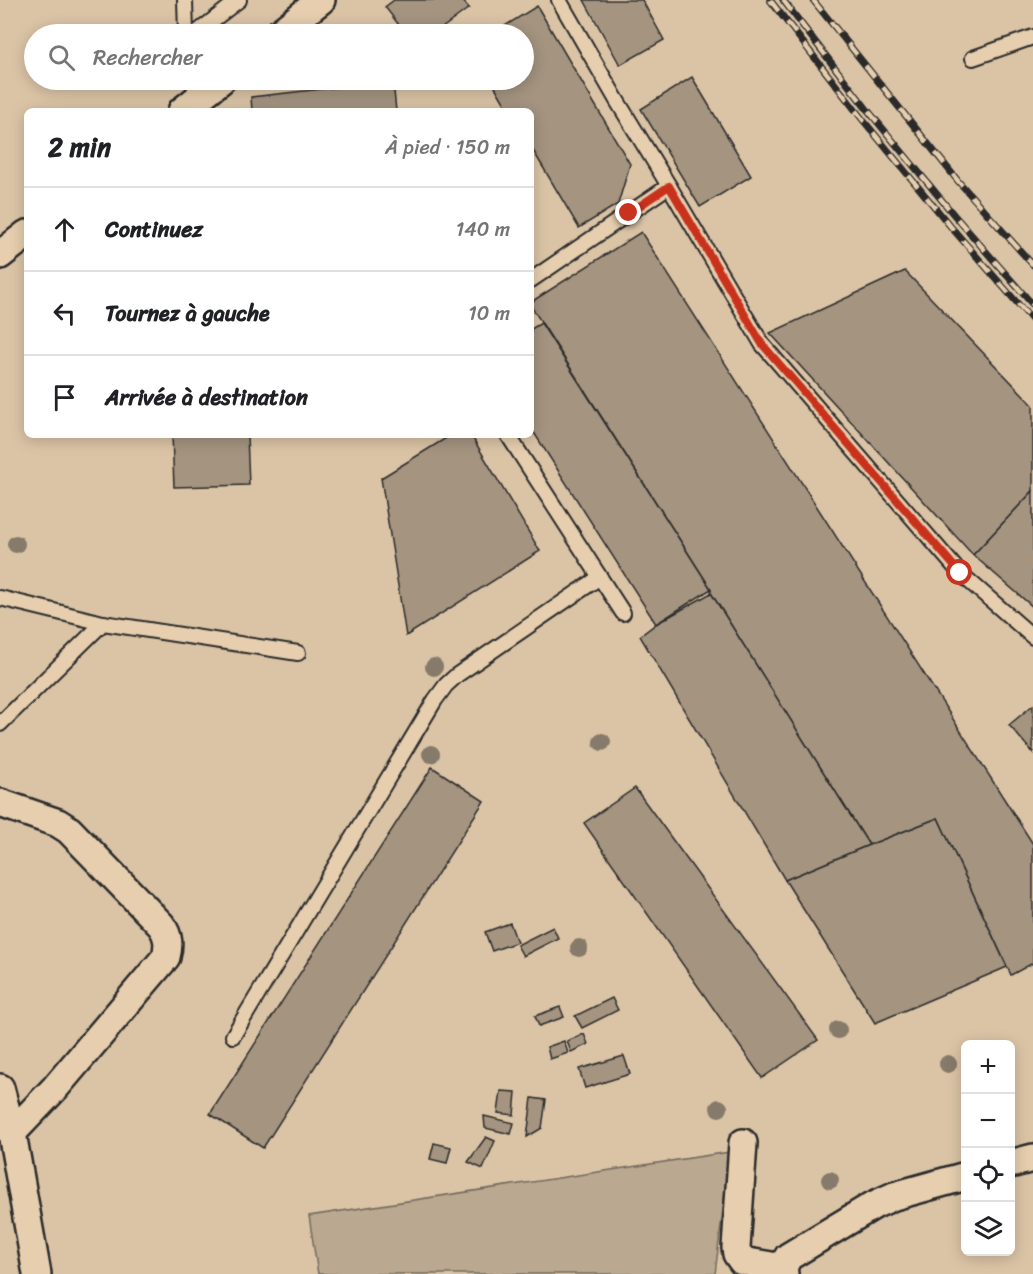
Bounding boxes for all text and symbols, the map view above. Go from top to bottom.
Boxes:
search box [24,24,534,90]
text: Rechercher [93,38,203,77]
icon: search [45,41,78,74]
text: 2 min [48,124,111,170]
text: À pied · 150 m [385,130,510,165]
route end [615,199,641,225]
text: Continuez [105,210,203,249]
text: 140 m [456,212,510,247]
icon: ahead [48,213,81,246]
text: Tournez à gauche [105,294,270,333]
text: 10 m [468,296,510,331]
icon: left [48,297,81,330]
text: Arrivée à destination [105,378,308,417]
icon: arrive [48,381,81,414]
route start [946,559,972,585]
map controls [961,1040,1015,1256]
button: + [961,1040,1015,1094]
button: − [961,1094,1015,1148]
button: locate [961,1148,1015,1202]
button: layers [961,1202,1015,1256]

